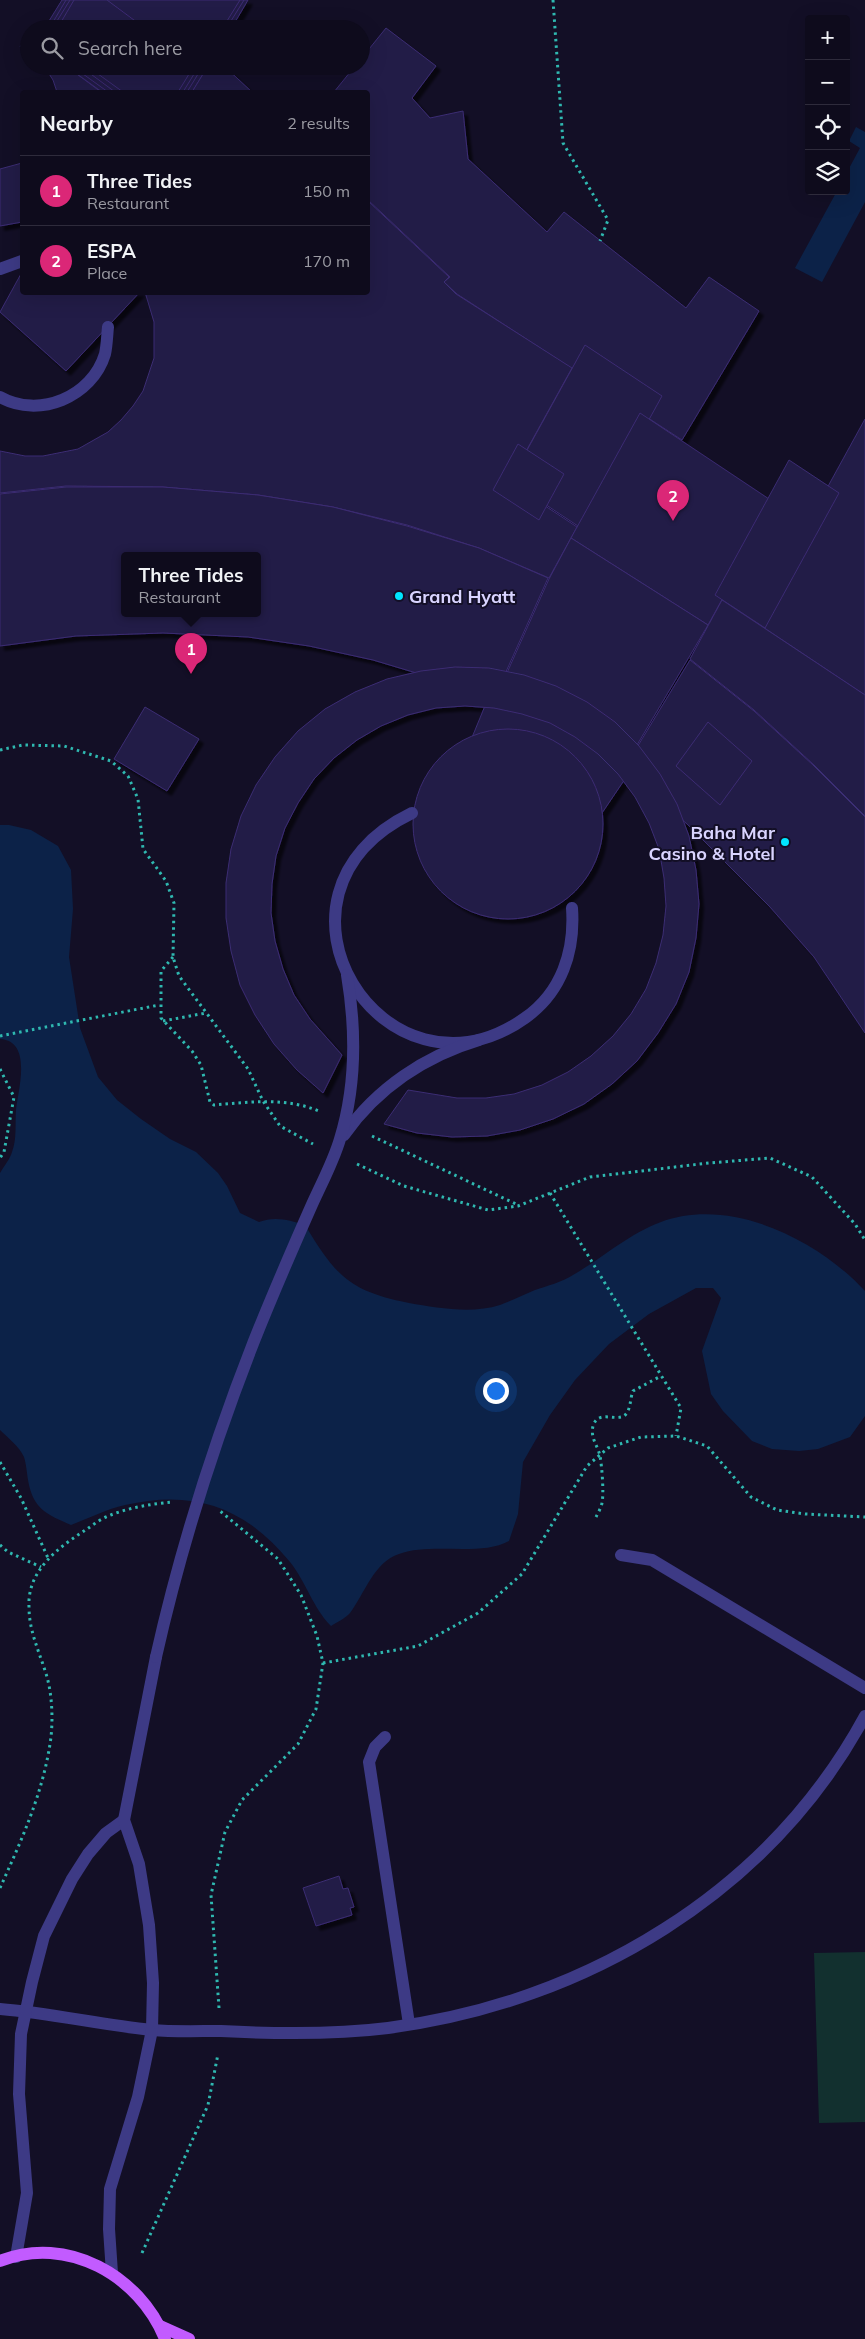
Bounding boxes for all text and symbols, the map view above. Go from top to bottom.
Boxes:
map controls [805,15,850,195]
button: + [805,15,850,60]
search box [20,20,370,75]
icon: search [38,34,66,62]
text: Search here [78,36,182,60]
button: − [805,60,850,105]
button: locate [805,105,850,150]
text: Nearby [40,110,113,136]
text: 2 results [287,113,350,133]
button: layers [805,150,850,195]
text: Three Tides [87,169,192,193]
text: 1 [51,181,61,201]
text: 150 m [303,181,350,201]
text: Restaurant [87,193,169,213]
text: ESPA [87,239,136,263]
text: 2 [51,251,61,271]
text: 170 m [303,251,350,271]
text: Place [87,263,127,283]
pin: 2 [657,480,689,521]
popup [121,552,261,617]
text: Three Tides [139,563,244,587]
place label: Grand Hyatt [409,585,515,608]
text: Restaurant [139,587,221,607]
marker: Grand Hyatt [393,590,405,602]
pin: 1 [175,633,207,674]
place label: Baha Mar Casino & Hotel [649,821,776,865]
marker: Baha Mar Casino & Hotel [779,836,791,848]
your location [483,1378,509,1404]

